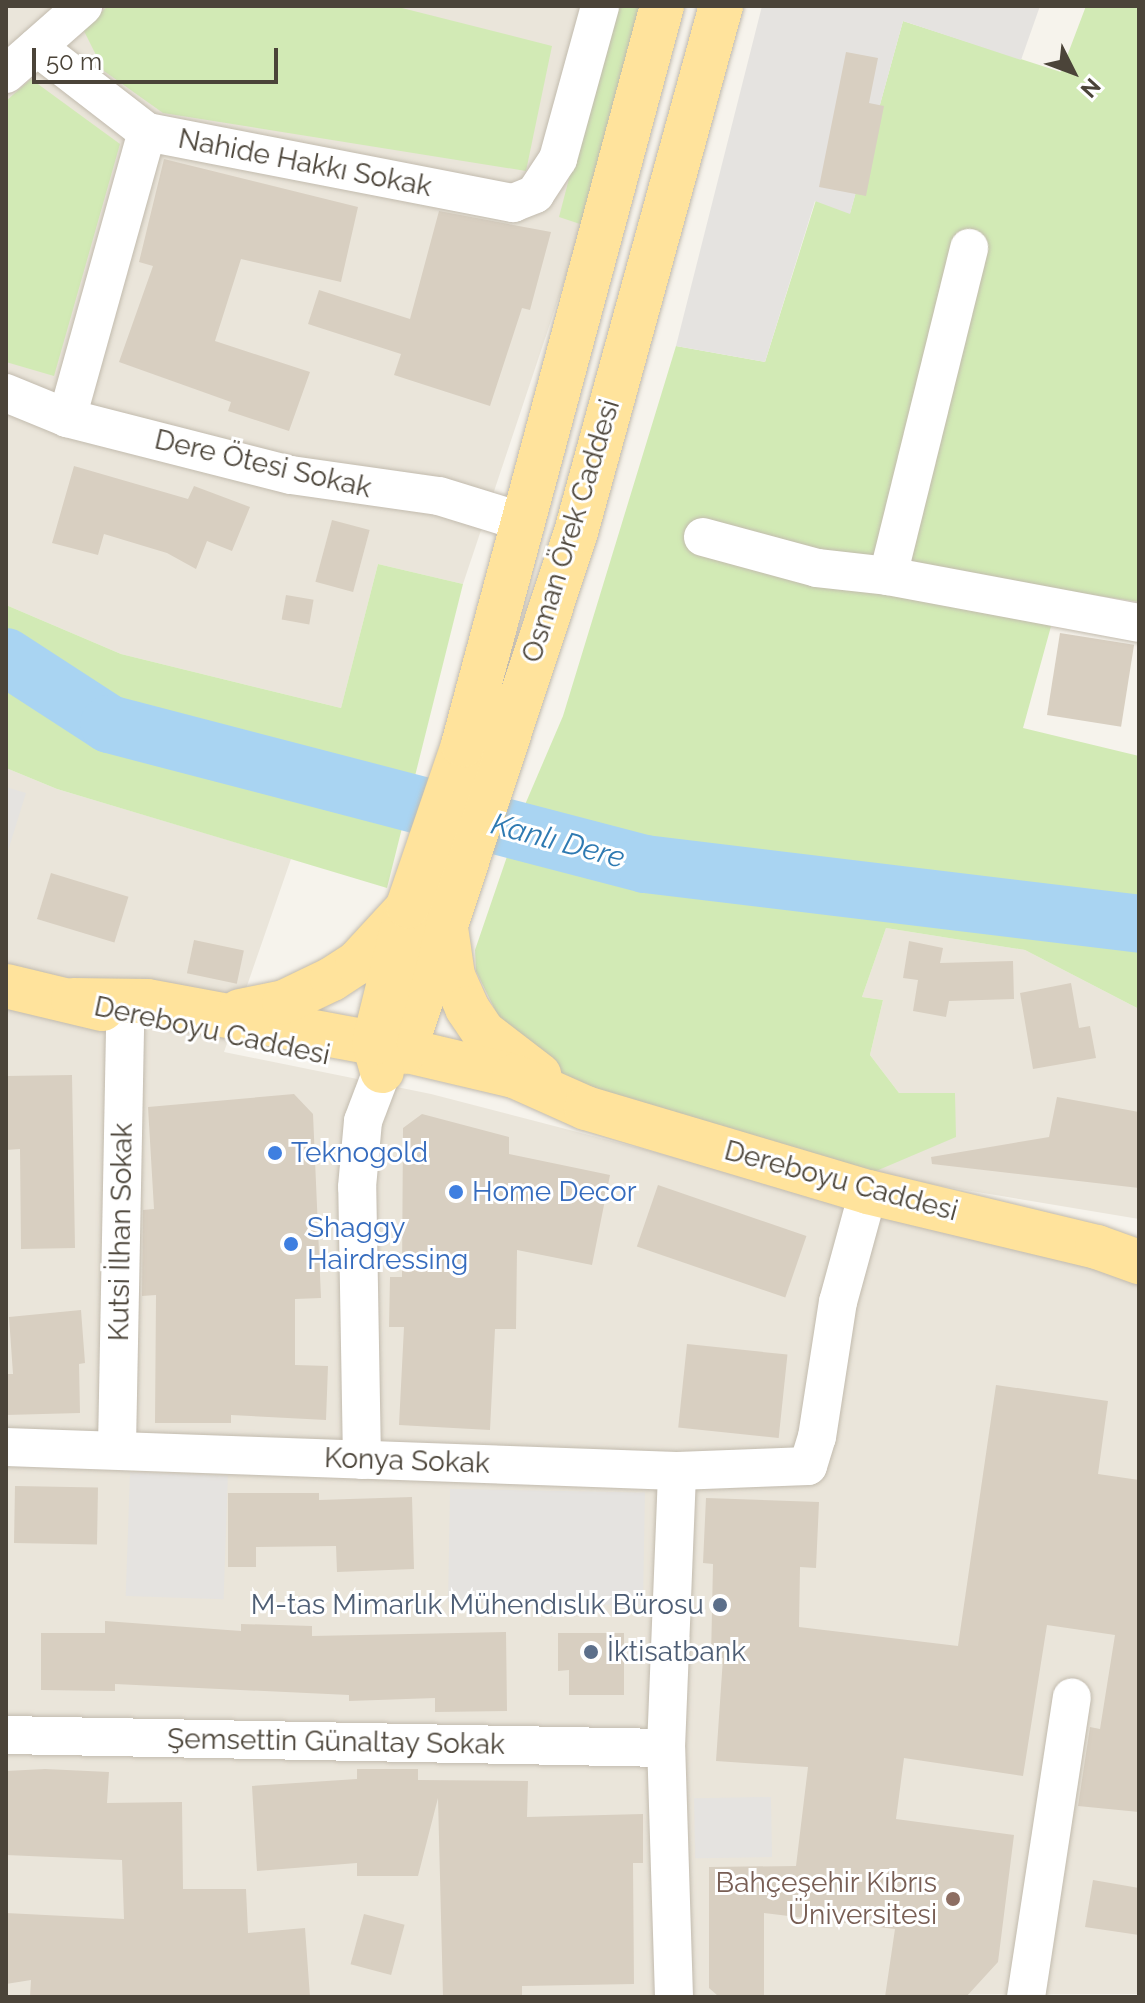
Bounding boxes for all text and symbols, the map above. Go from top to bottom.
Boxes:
scale bar [36,32,282,82]
north arrow [1033,32,1113,112]
text: 50 m [46,47,102,76]
text: N [1076,73,1106,103]
street label: Nahide Hakkı Sokak [175,122,435,204]
street label: Osman Örek Caddesi [515,396,627,666]
street label: Dere Ötesi Sokak [151,423,375,505]
water label: Kanlı Dere [487,806,629,876]
street label: Dereboyu Caddesi [91,990,333,1072]
street label: Kutsi İlhan Sokak [102,1123,140,1341]
street label: Dereboyu Caddesi [721,1134,961,1228]
place label: Teknogold [291,1136,428,1170]
marker: Teknogold [266,1144,284,1162]
place label: Home Decor [472,1175,637,1209]
marker: Home Decor [447,1183,465,1201]
place label: Shaggy Hairdressing [307,1211,468,1277]
marker: Shaggy Hairdressing [282,1235,300,1253]
street label: Konya Sokak [324,1441,490,1481]
place label: M-tas Mimarlık Mühendıslık Bürosu [251,1588,704,1622]
marker: M-tas Mimarlık Mühendıslık Bürosu [711,1596,729,1614]
place label: İktisatbank [607,1635,746,1669]
marker: İktisatbank [582,1643,600,1661]
street label: Şemsettin Günaltay Sokak [167,1722,505,1762]
place label: Bahçeşehir Kıbrıs Üniversitesi [715,1866,937,1932]
marker: Bahçeşehir Kıbrıs Üniversitesi [944,1890,962,1908]

